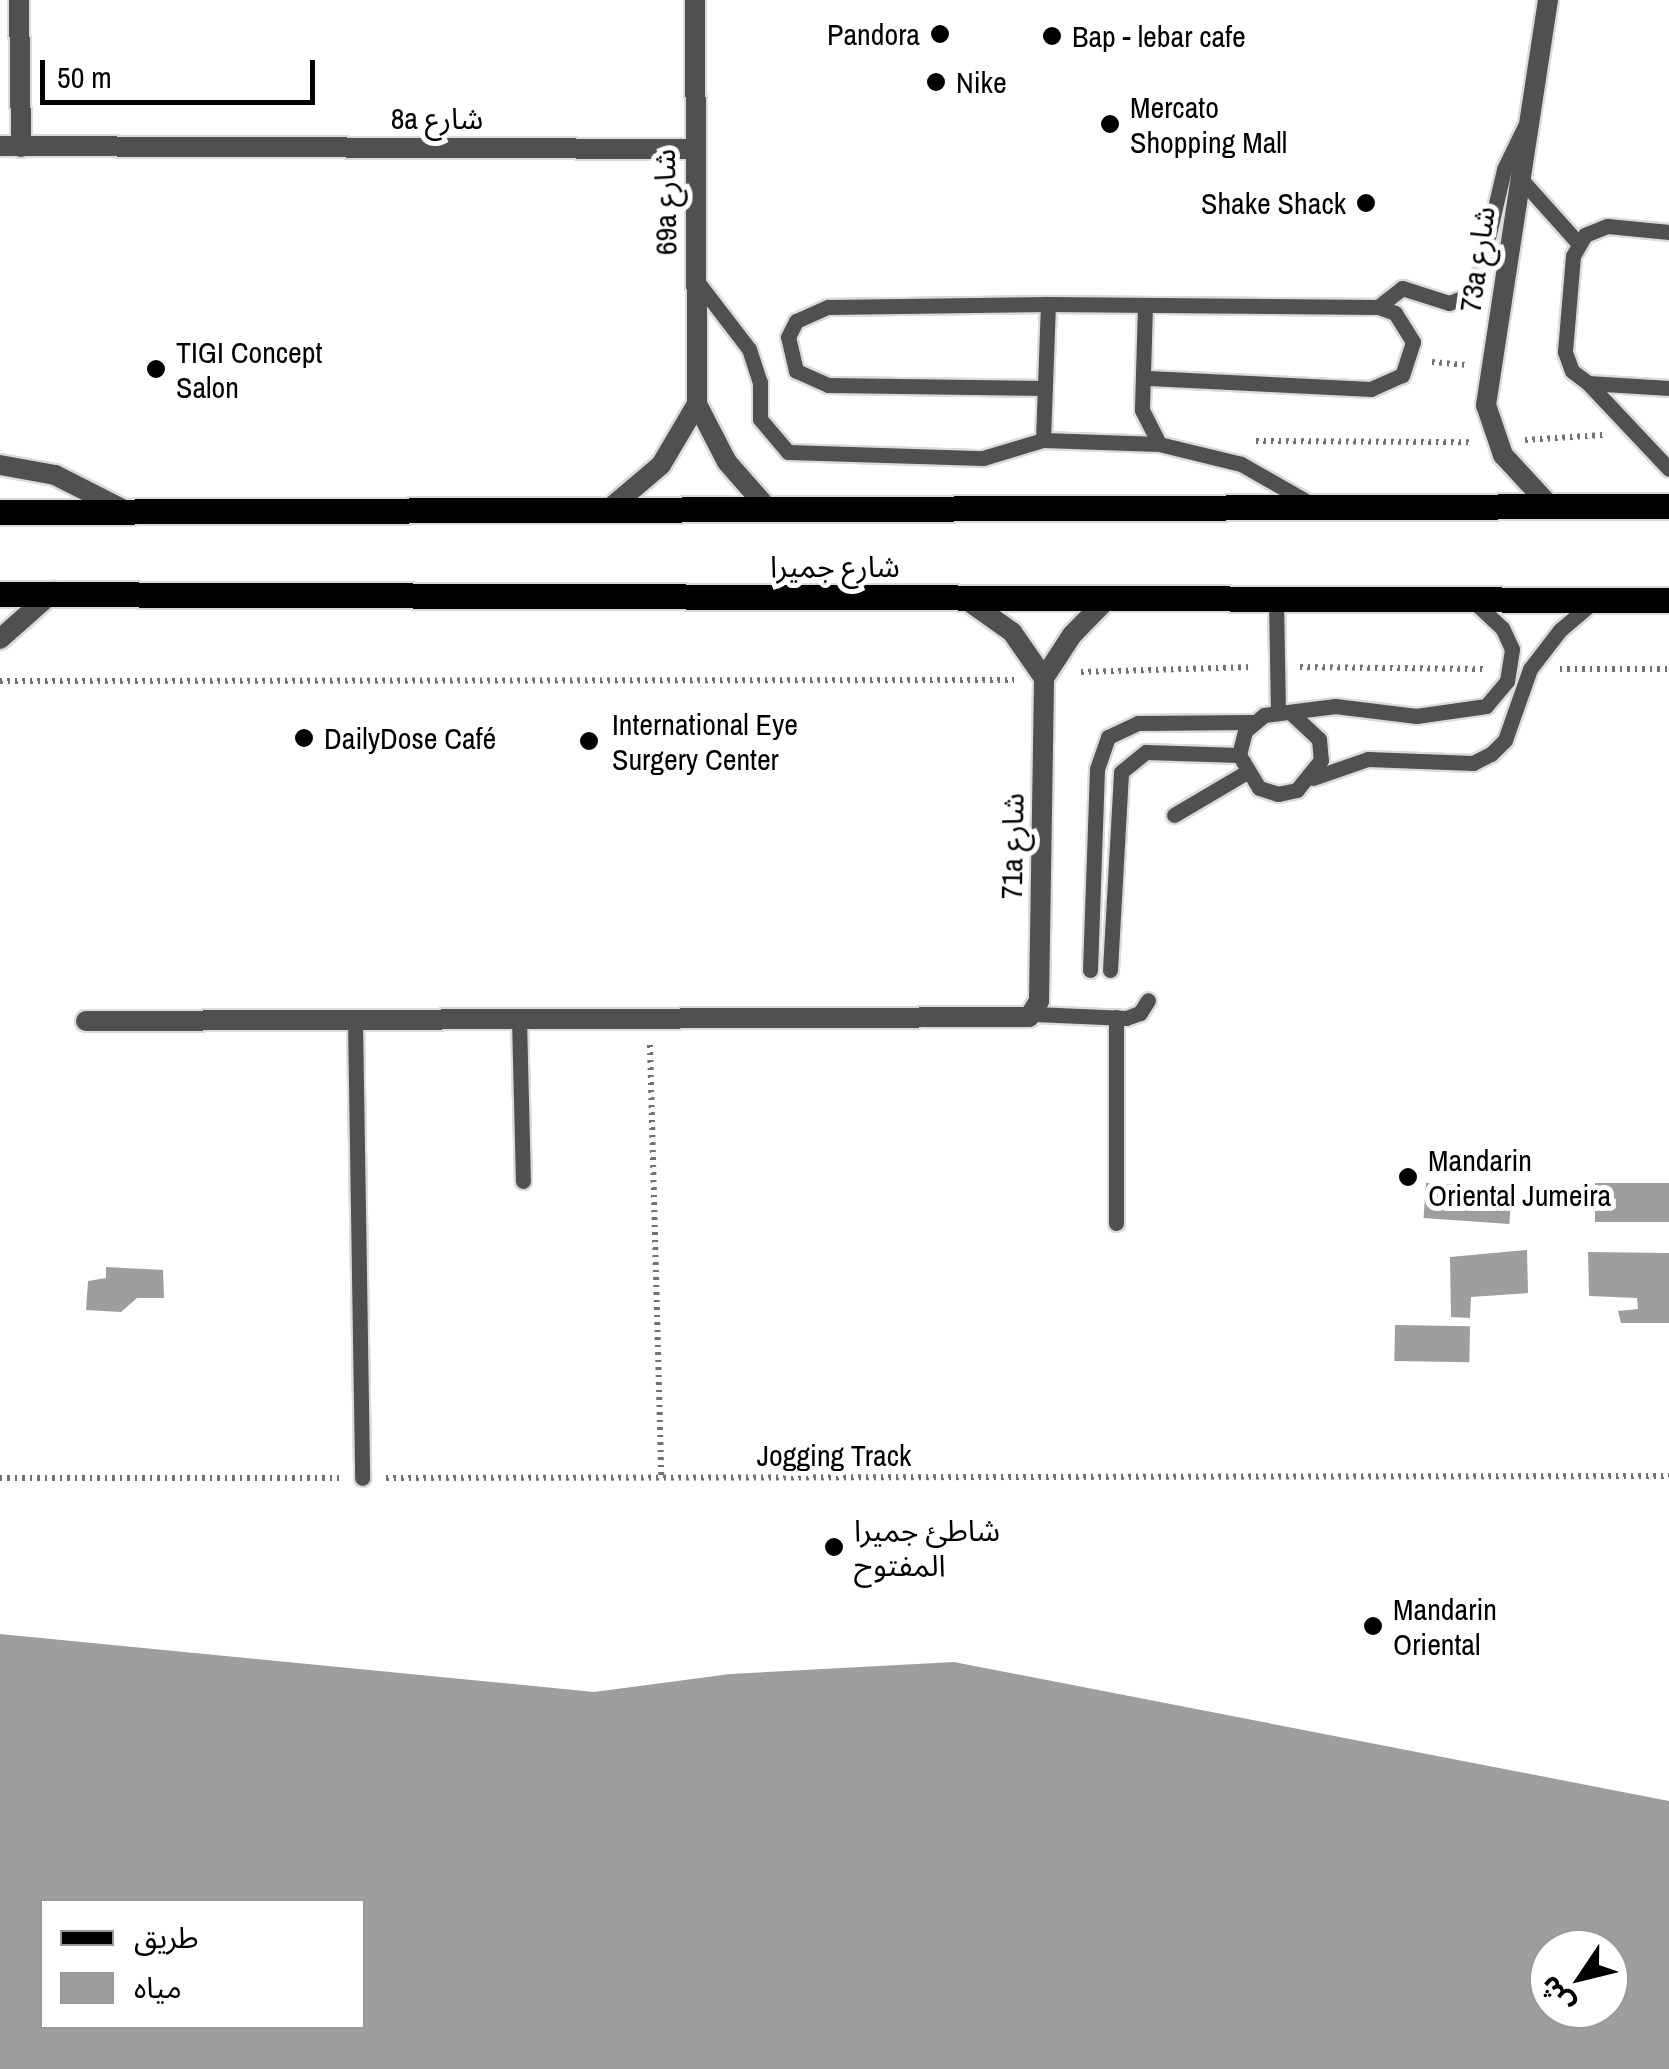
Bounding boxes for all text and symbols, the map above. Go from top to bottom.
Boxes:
place label: Pandora [827,16,920,52]
place label: Bap - lebar cafe [1072,18,1246,54]
marker: Pandora [929,23,951,45]
marker: Bap - lebar cafe [1041,25,1063,47]
scale bar [45,40,320,102]
text: 50 m [57,57,112,97]
place label: Nike [956,64,1007,100]
marker: Nike [925,71,947,93]
place label: Mercato Shopping Mall [1130,89,1287,160]
street label: 8a شارع [391,100,483,136]
marker: Mercato Shopping Mall [1099,113,1121,135]
street label: 69a شارع [646,149,684,255]
place label: Shake Shack [1201,185,1346,221]
marker: Shake Shack [1355,192,1377,214]
street label: 73a شارع [1452,204,1502,314]
place label: TIGI Concept Salon [176,334,322,404]
marker: TIGI Concept Salon [145,358,167,380]
street label: شارع جميرا [770,548,900,584]
place label: International Eye Surgery Center [612,706,798,776]
place label: DailyDose Café [324,720,496,756]
marker: DailyDose Café [293,727,315,749]
marker: International Eye Surgery Center [576,728,602,754]
street label: 71a شارع [993,793,1031,899]
place label: Mandarin Oriental Jumeira [1428,1142,1611,1212]
marker: Mandarin Oriental Jumeira [1397,1166,1419,1188]
street label: Jogging Track [757,1437,911,1473]
place label: شاطئ جميرا المفتوح [854,1512,1000,1582]
marker: شاطئ جميرا المفتوح [823,1536,845,1558]
place label: Mandarin Oriental [1393,1591,1497,1662]
marker: Mandarin Oriental [1362,1615,1384,1637]
legend [40,1899,365,2029]
text: طريق [134,1917,199,1957]
north arrow [1529,1929,1629,2029]
text: مياه [134,1967,182,2007]
text: ش [1529,1968,1583,2022]

